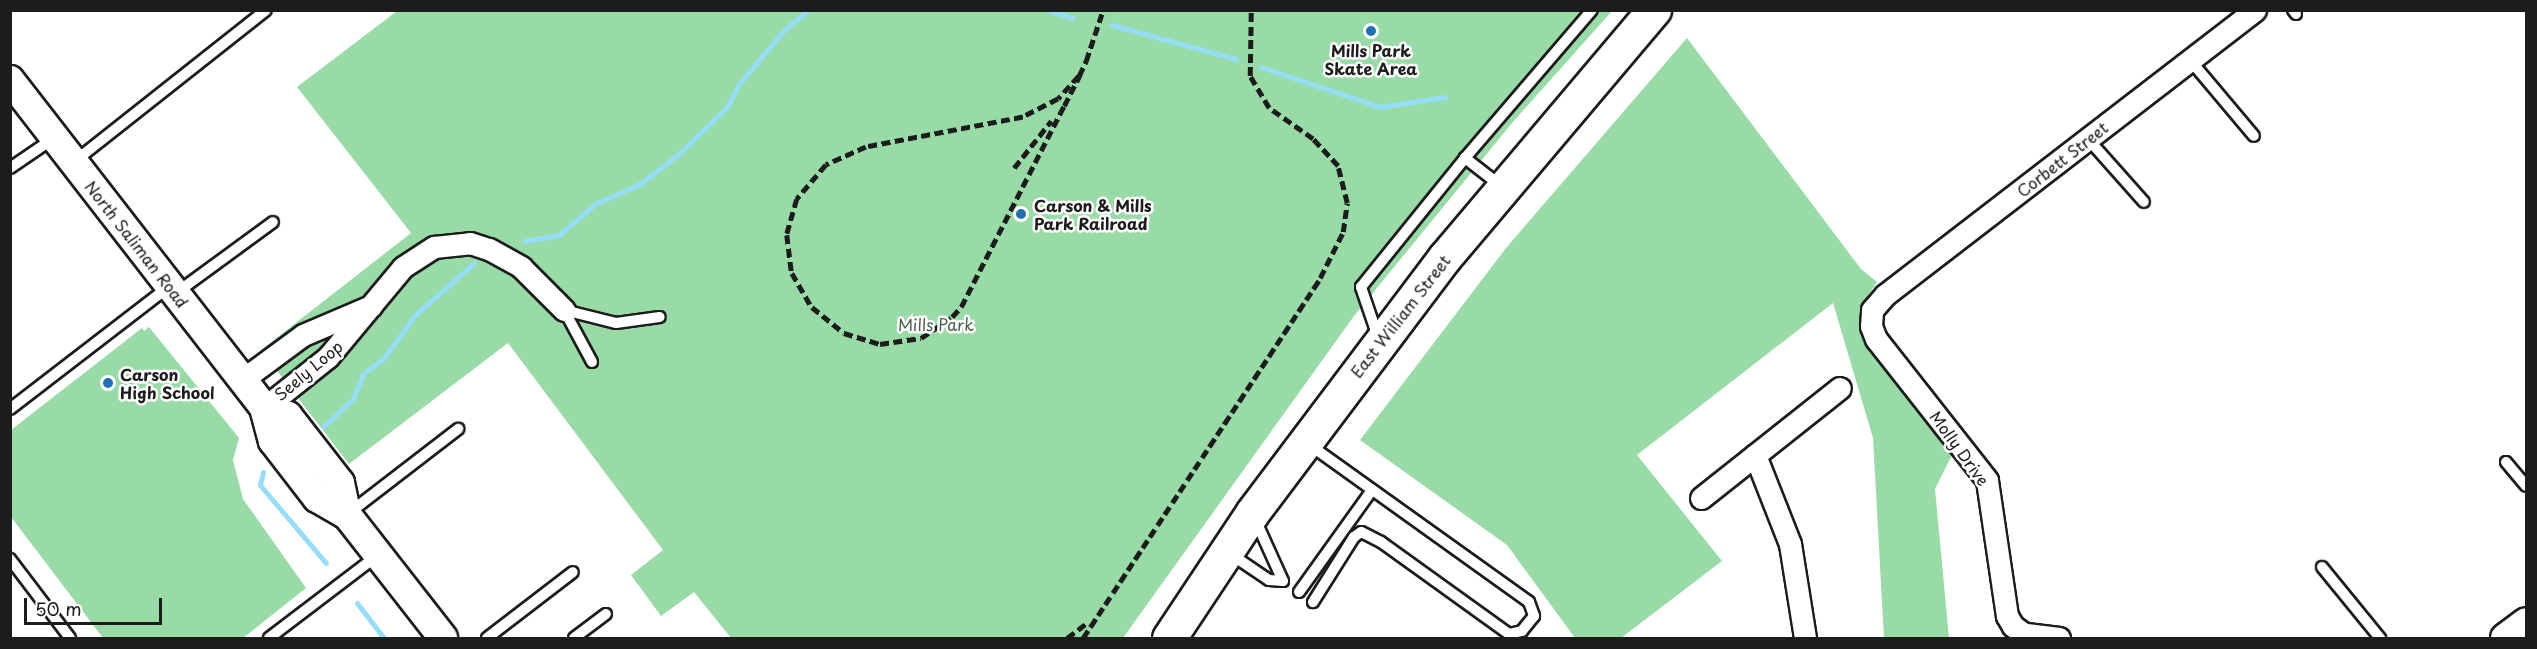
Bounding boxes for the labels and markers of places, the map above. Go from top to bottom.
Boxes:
marker: Mills Park Skate Area [1364,24,1378,38]
place label: Mills Park Skate Area [1325,40,1417,78]
place label: Carson & Mills Park Railroad [1034,195,1152,233]
marker: Carson & Mills Park Railroad [1012,205,1030,223]
place label: Carson High School [120,364,215,402]
marker: Carson High School [101,376,115,390]

